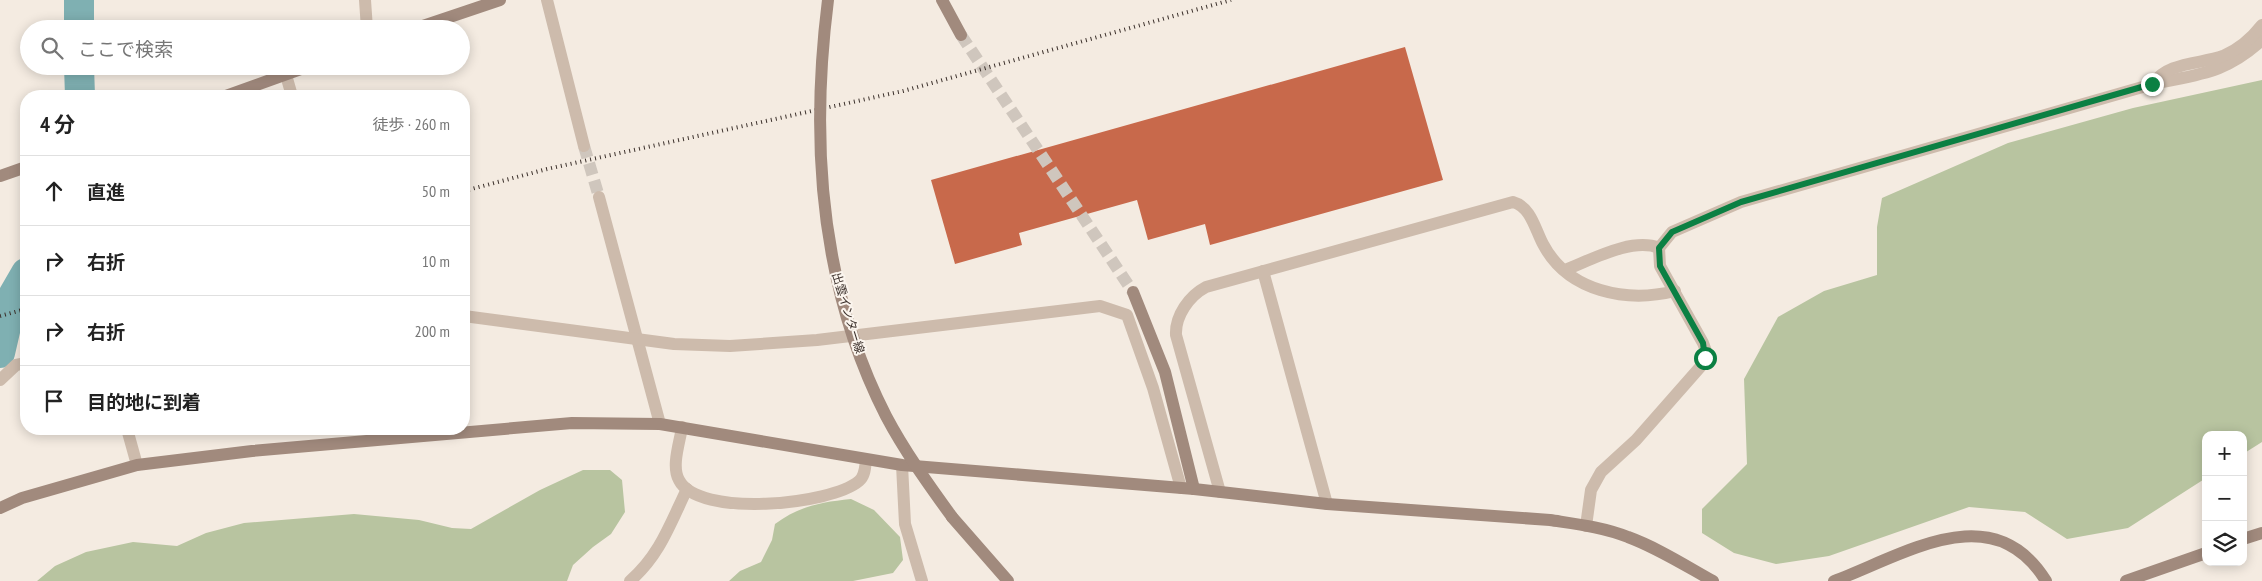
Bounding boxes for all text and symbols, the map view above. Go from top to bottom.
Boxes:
search box [20,20,470,75]
icon: search [38,34,66,62]
text: ここで検索 [78,37,173,61]
route end [2141,73,2164,96]
text: 4 分 [40,111,75,138]
text: 徒歩 · 260 m [372,114,450,134]
icon: ahead [40,177,68,205]
text: 直進 [87,180,125,204]
text: 50 m [422,181,450,201]
icon: right [40,247,68,275]
text: 右折 [87,250,125,274]
text: 10 m [422,251,450,271]
street label: 出雲インター線 [829,270,868,355]
icon: right [40,317,68,345]
text: 右折 [87,320,125,344]
text: 200 m [415,321,450,341]
route start [1694,347,1717,370]
icon: arrive [40,387,68,415]
text: 目的地に到着 [87,390,201,414]
map controls [2202,431,2247,566]
button: + [2202,431,2247,476]
button: − [2202,476,2247,521]
button: layers [2202,521,2247,566]

